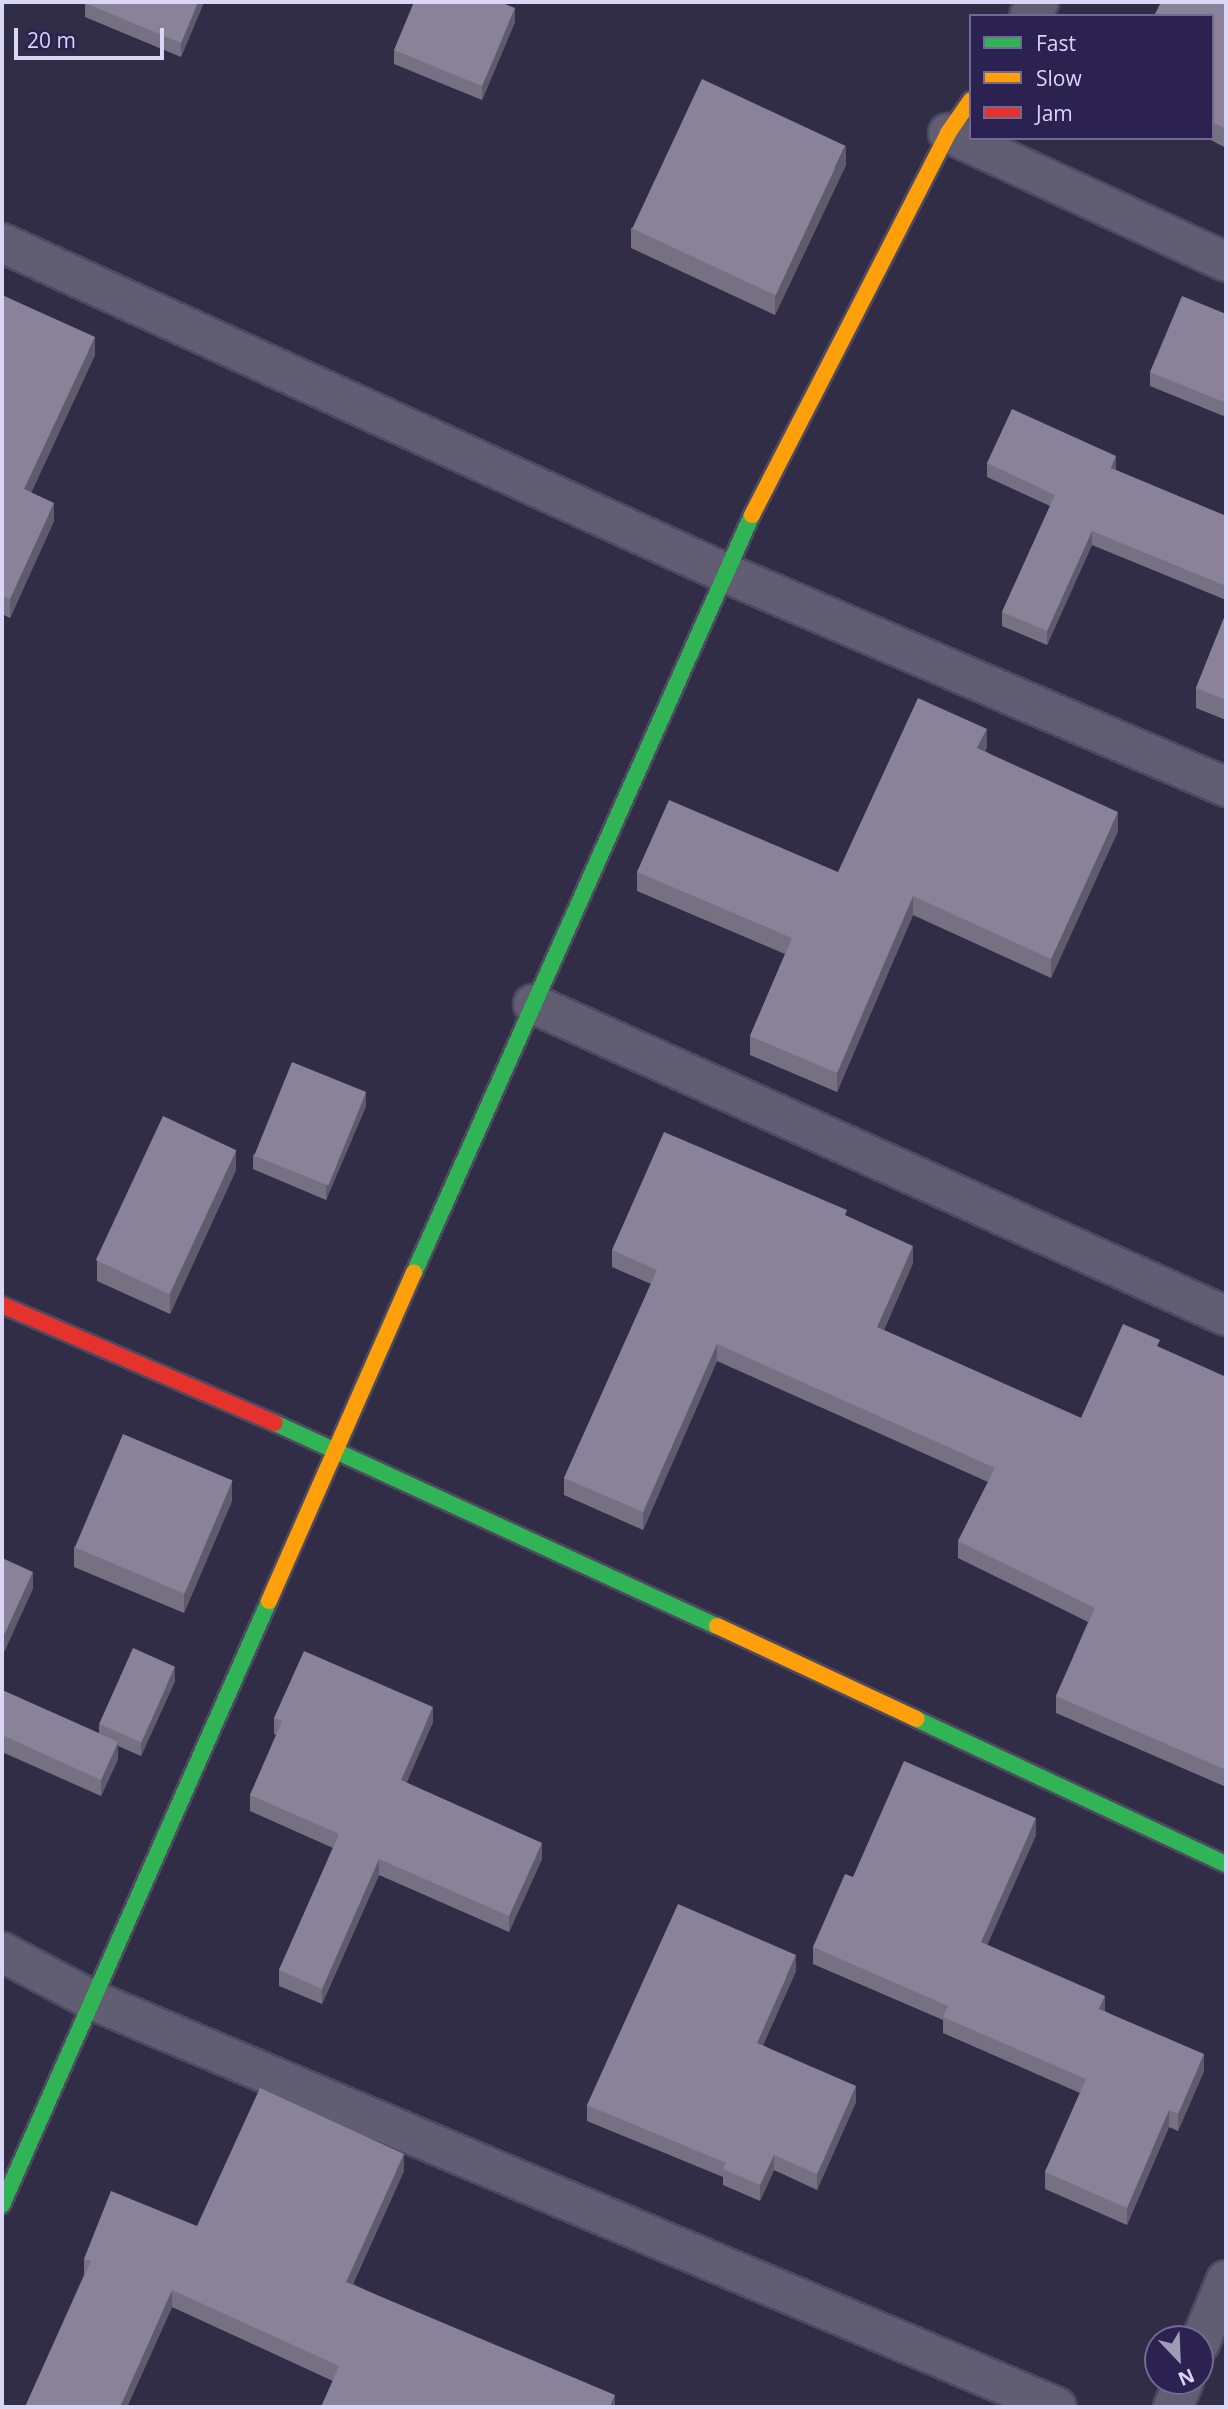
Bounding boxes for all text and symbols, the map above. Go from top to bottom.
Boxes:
scale bar [18,14,168,58]
legend [969,14,1214,140]
text: 20 m [27,26,76,54]
text: Fast [1036,29,1076,57]
text: Slow [1036,64,1082,92]
text: Jam [1036,99,1073,127]
north arrow [1144,2325,1214,2395]
text: N [1174,2363,1199,2392]

